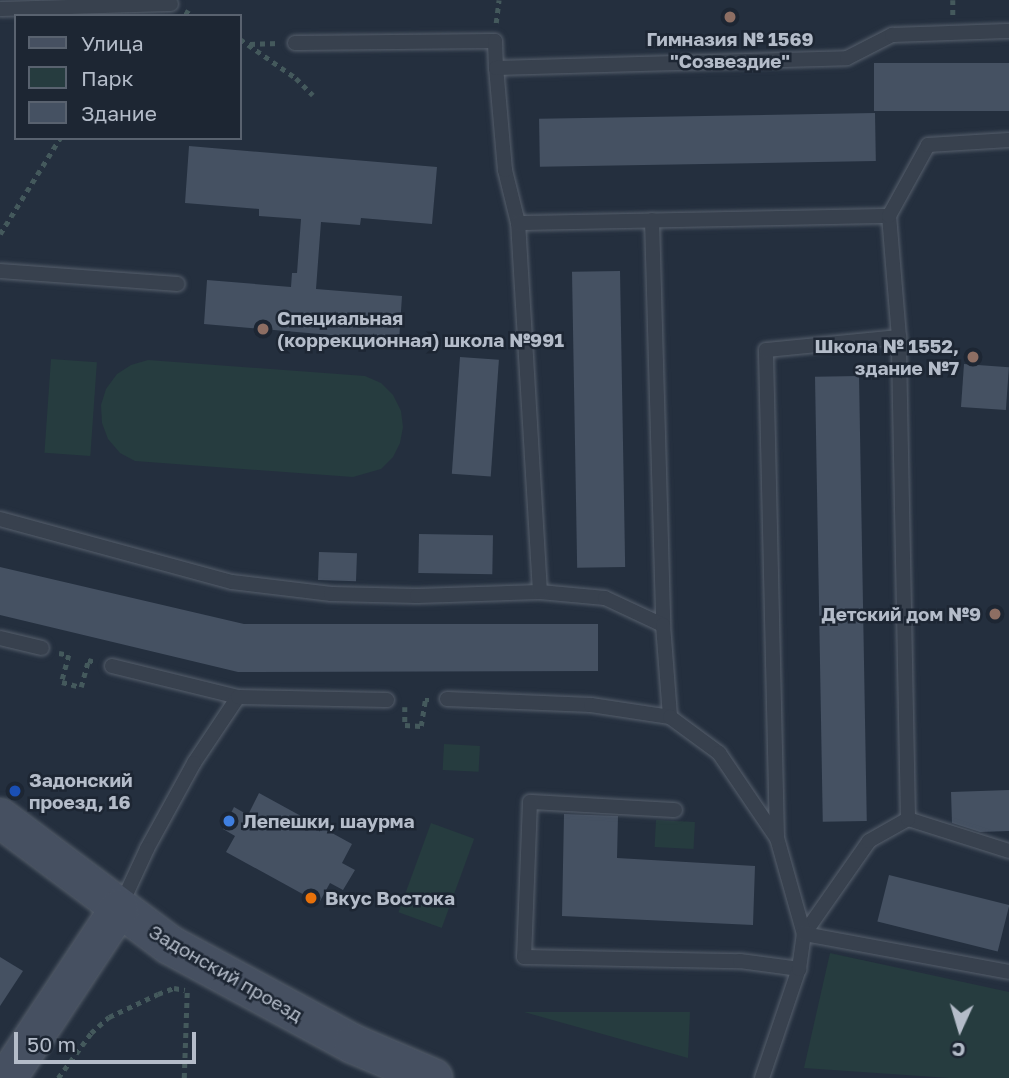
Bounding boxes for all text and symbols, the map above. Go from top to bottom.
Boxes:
marker: Гимназия № 1569 "Созвездие" [722,9,738,25]
legend [14,14,242,140]
place label: Гимназия № 1569 "Созвездие" [646,28,814,72]
text: Улица [81,30,144,56]
text: Парк [81,65,134,91]
text: Здание [81,100,157,126]
place label: Специальная (коррекционная) школа №991 [277,307,564,351]
marker: Специальная (коррекционная) школа №991 [255,321,271,337]
place label: Школа № 1552, здание №7 [815,335,959,379]
marker: Школа № 1552, здание №7 [965,349,981,365]
place label: Детский дом №9 [821,603,981,625]
marker: Детский дом №9 [987,606,1003,622]
place label: Задонский проезд, 16 [29,769,133,813]
marker: Задонский проезд, 16 [7,783,23,799]
place label: Лепешки, шаурма [243,810,415,832]
marker: Лепешки, шаурма [221,813,237,829]
place label: Вкус Востока [325,887,455,909]
marker: Вкус Востока [303,890,319,906]
street label: Задонский проезд [145,920,307,1026]
north arrow [925,994,995,1064]
scale bar [18,1018,200,1062]
text: 50 m [27,1031,76,1057]
text: С [951,1039,966,1062]

